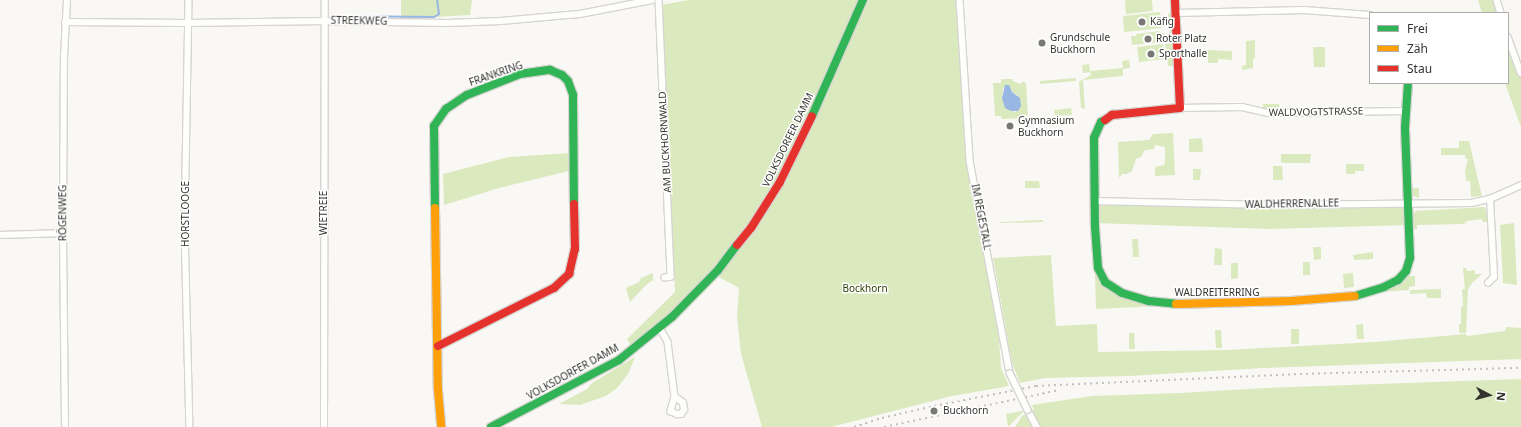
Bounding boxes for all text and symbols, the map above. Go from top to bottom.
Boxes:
legend [1369,12,1509,84]
street label: STREEKWEG [331,15,387,27]
place label: Käfig [1150,16,1174,28]
marker: Käfig [1137,17,1147,27]
text: Frei [1407,20,1428,37]
place label: Grundschule Buckhorn [1050,31,1110,54]
place label: Roter Platz [1156,33,1207,45]
marker: Roter Platz [1143,34,1153,44]
marker: Grundschule Buckhorn [1037,38,1047,48]
text: Zäh [1407,40,1428,57]
place label: Sporthalle [1159,48,1207,60]
marker: Sporthalle [1146,49,1156,59]
street label: FRANKRING [468,59,524,89]
text: Stau [1407,60,1432,77]
street label: AM BUCKHORNWALD [656,91,674,193]
street label: VOLKSDORFER DAMM [760,91,816,189]
street label: WALDVOGTSTRASSE [1269,105,1363,119]
place label: Gymnasium Buckhorn [1018,114,1074,138]
marker: Gymnasium Buckhorn [1005,121,1015,131]
street label: HORSTLOOGE [180,181,192,247]
street label: IM REGESTALL [969,183,993,251]
street label: RÖGENWEG [57,185,69,241]
street label: WIETREIE [318,191,330,235]
street label: WALDHERRENALLEE [1245,197,1339,211]
park label: Bockhorn [842,283,888,295]
street label: WALDREITERRING [1175,287,1259,299]
street label: VOLKSDORFER DAMM [525,342,621,402]
north arrow [1469,375,1509,415]
text: N [1494,391,1509,402]
marker: Buckhorn [928,405,940,417]
place label: Buckhorn [943,405,988,417]

